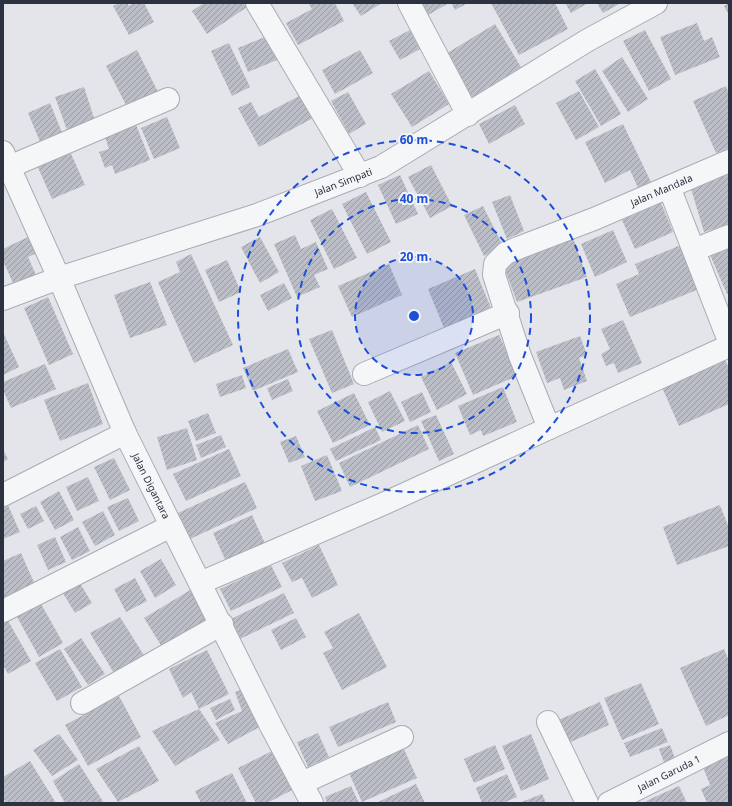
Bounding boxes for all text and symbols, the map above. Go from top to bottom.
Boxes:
text: 60 m [400,131,428,148]
street label: Jalan Simpati [311,164,374,200]
street label: Jalan Mandala [627,171,695,210]
text: 40 m [400,190,428,207]
text: 20 m [400,248,428,265]
centre of rings [407,309,421,323]
street label: Jalan Digantara [129,450,174,521]
street label: Jalan Garuda 1 [634,751,703,795]

